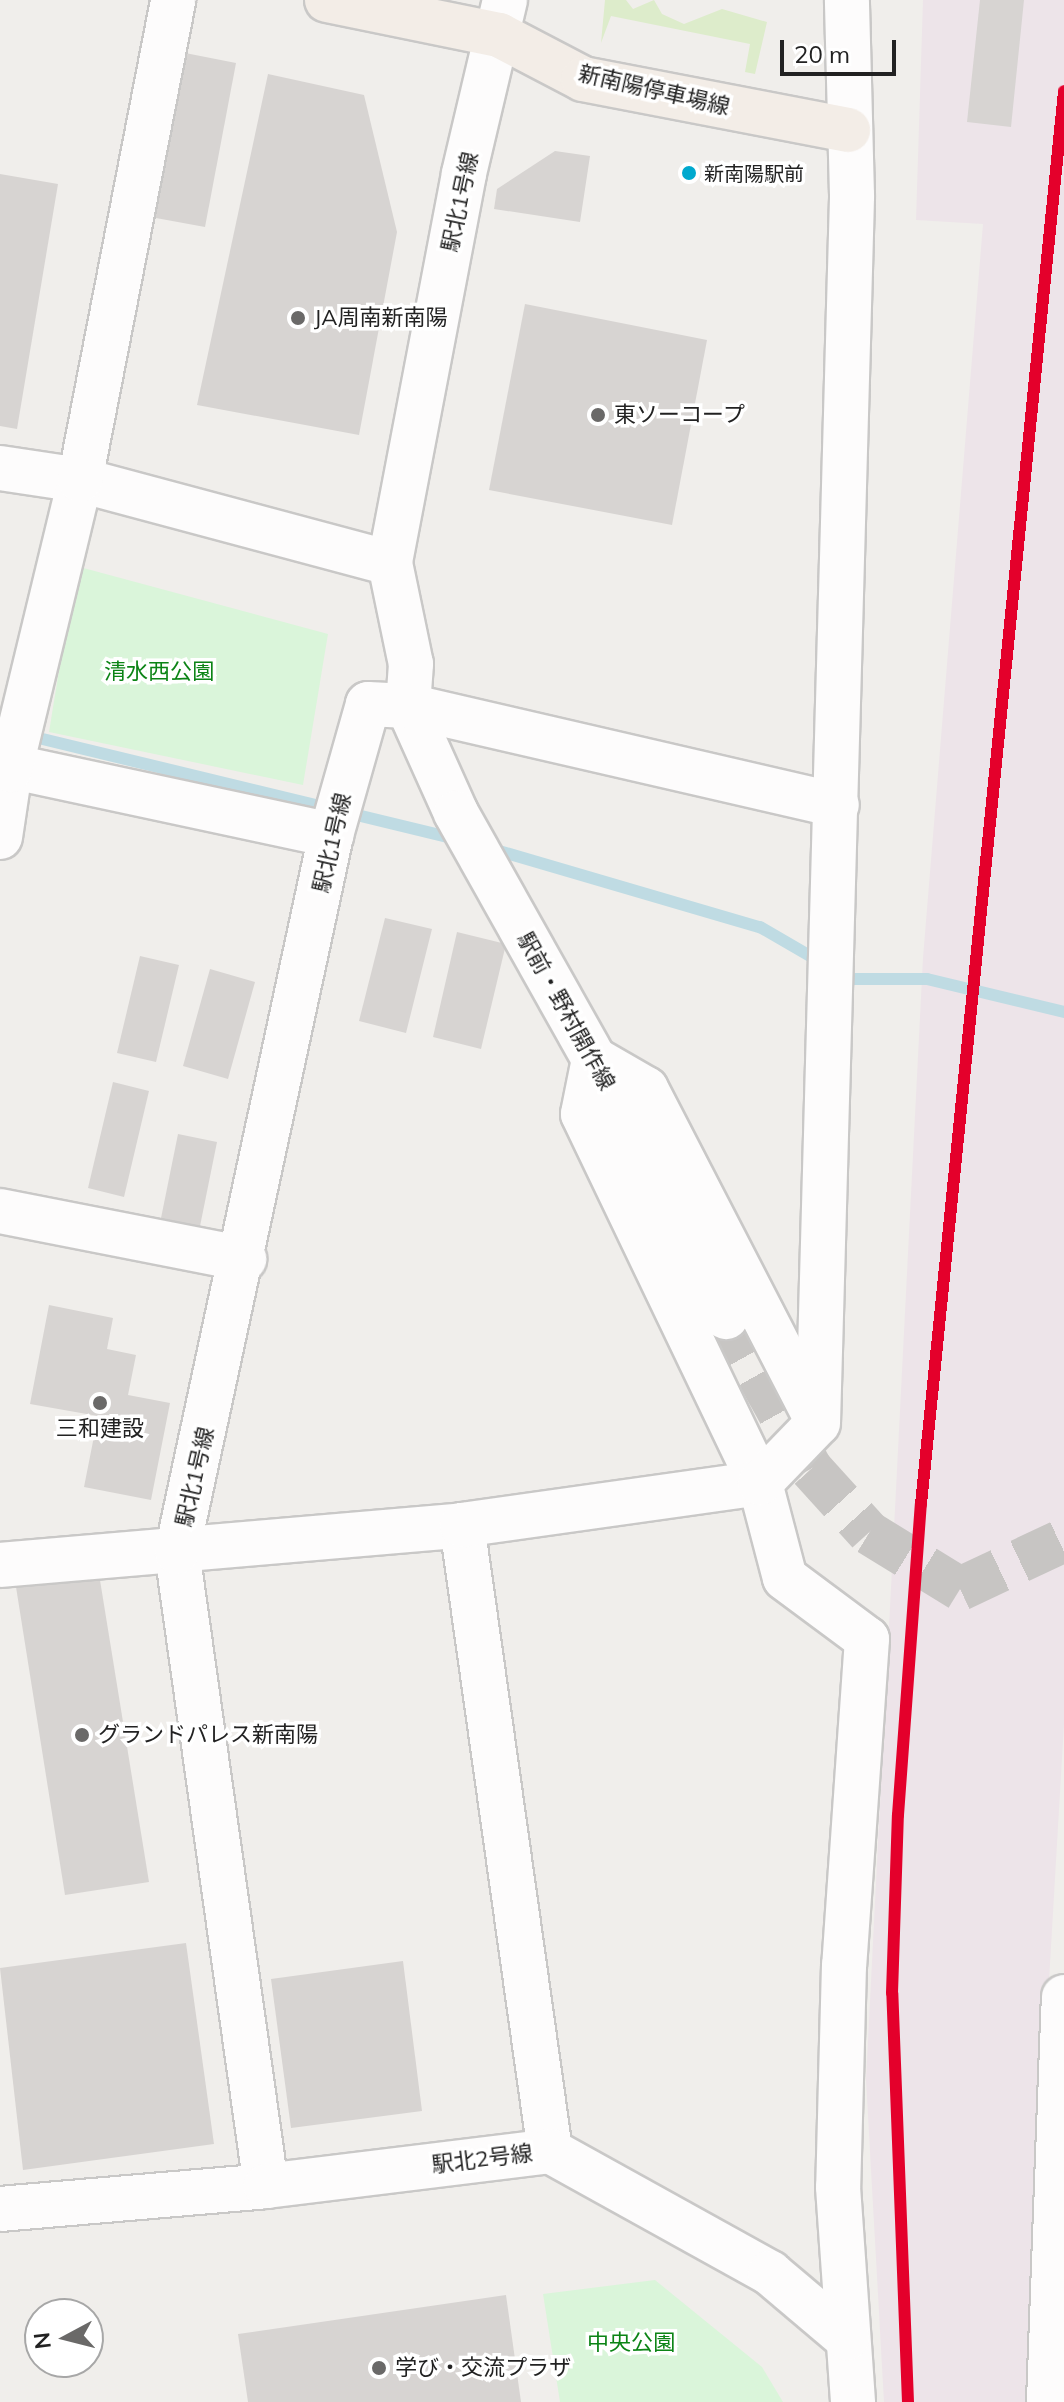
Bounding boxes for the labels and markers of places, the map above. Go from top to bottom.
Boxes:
place label: 新南陽駅前 [704,161,804,185]
marker: 新南陽駅前 [681,165,697,181]
place label: JA周南新南陽 [314,305,447,331]
marker: JA周南新南陽 [289,309,307,327]
place label: 東ソーコープ [614,402,746,428]
marker: 東ソーコープ [589,406,607,424]
marker: 三和建設 [91,1394,109,1412]
place label: 三和建設 [56,1416,144,1442]
place label: グランドパレス新南陽 [98,1722,318,1748]
marker: グランドパレス新南陽 [73,1726,91,1744]
place label: 学び・交流プラザ [395,2355,571,2381]
marker: 学び・交流プラザ [370,2359,388,2377]

